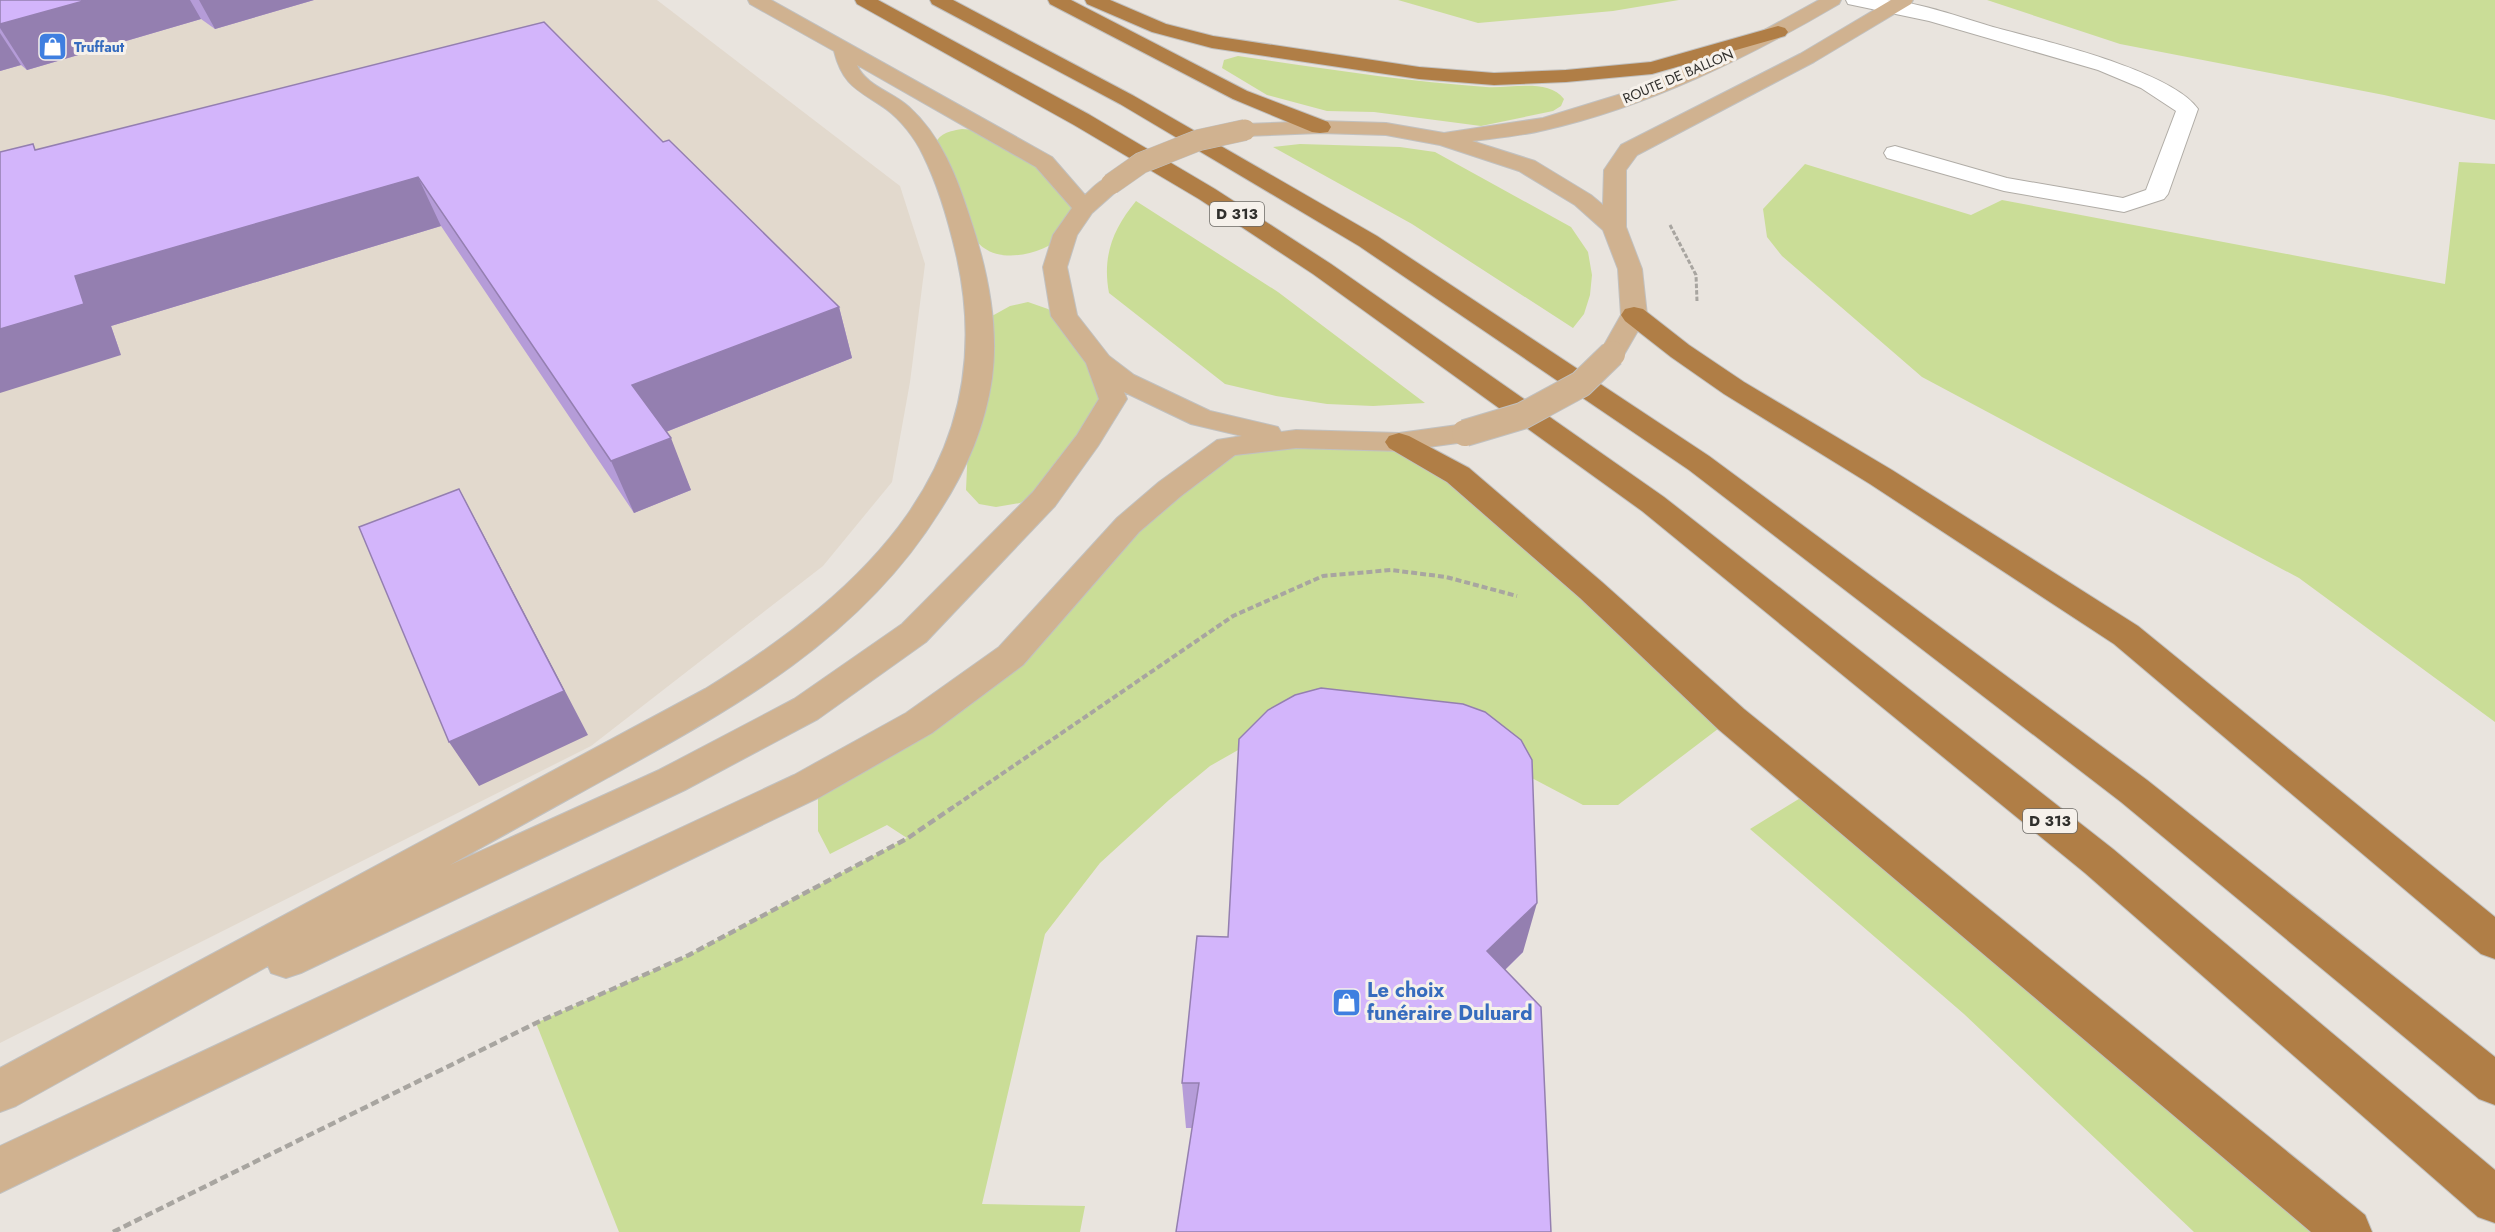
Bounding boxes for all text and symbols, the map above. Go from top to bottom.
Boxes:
shop icon: Truffaut [37,31,69,63]
place label: Truffaut [74,37,125,57]
street label: ROUTE DE BALLON [1620,44,1736,108]
road number: D 313 [1210,202,1264,226]
road number: D 313 [2023,809,2077,833]
place label: Le choix funéraire Duluard [1367,976,1533,1028]
shop icon: Le choix funéraire Duluard [1330,986,1362,1018]

